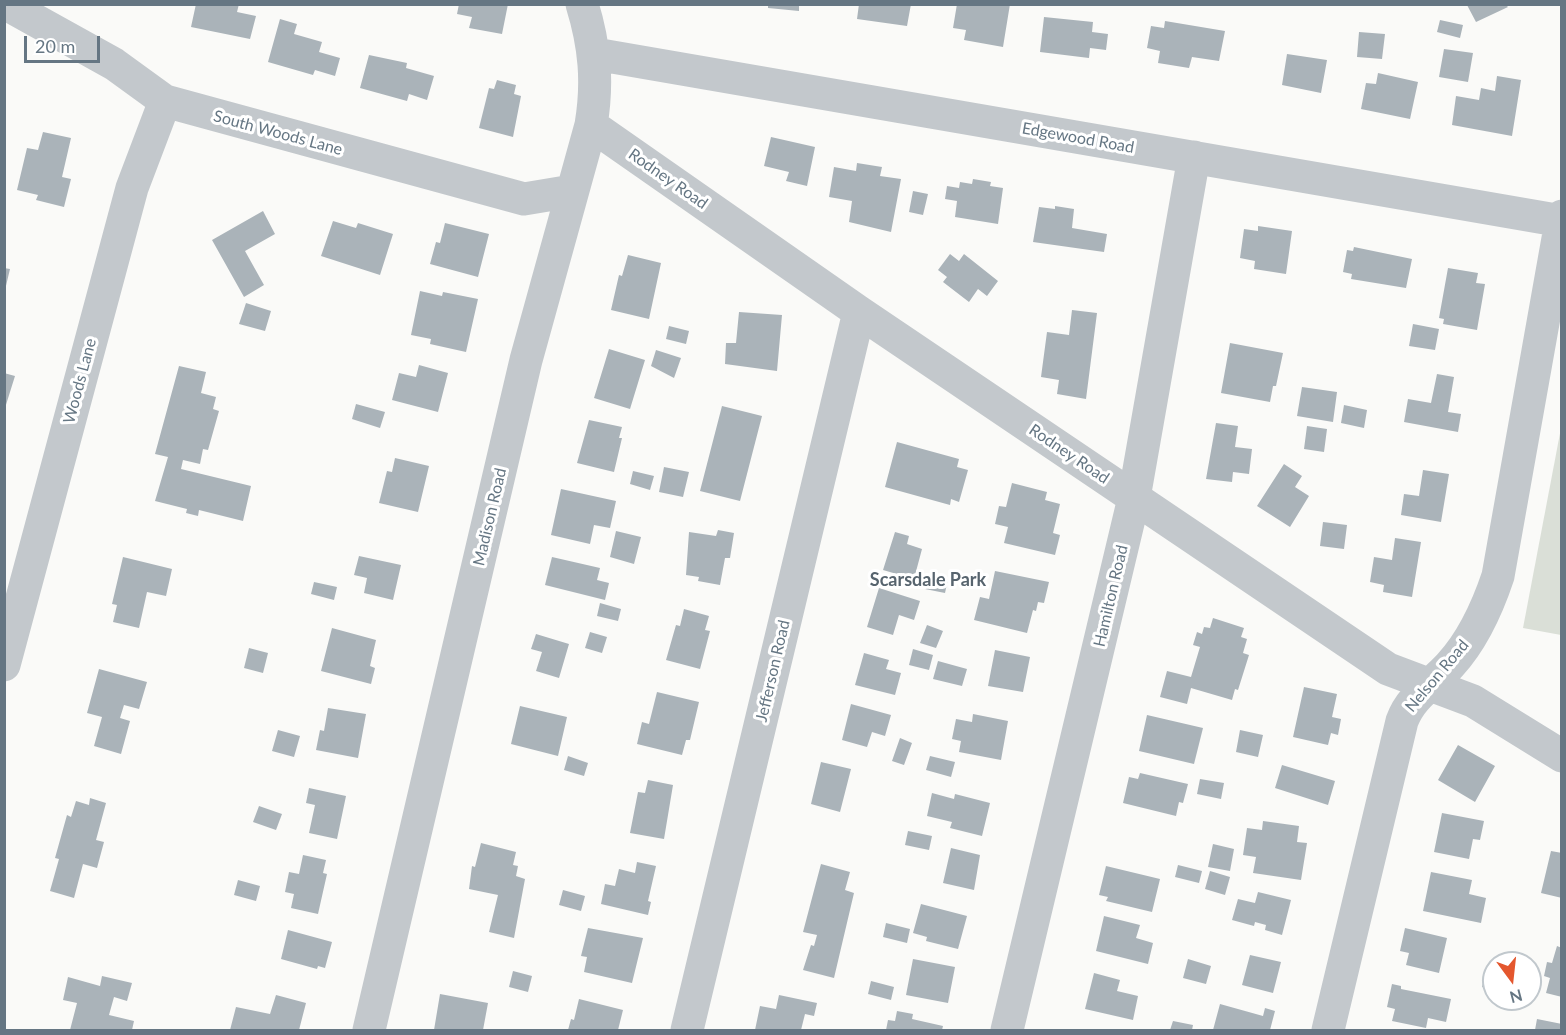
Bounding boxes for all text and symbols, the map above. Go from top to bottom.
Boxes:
scale bar [27,24,104,62]
text: 20 m [35,35,75,57]
street label: South Woods Lane [211,107,345,159]
street label: Edgewood Road [1020,119,1136,157]
street label: Rodney Road [625,145,711,213]
street label: Woods Lane [59,336,101,426]
street label: Rodney Road [1025,420,1113,488]
street label: Madison Road [469,466,511,568]
street label: Hamilton Road [1090,543,1132,649]
district label: Scarsdale Park [870,569,986,591]
street label: Jefferson Road [752,618,794,724]
street label: Nelson Road [1401,636,1473,716]
north arrow [1482,951,1542,1011]
text: N [1508,986,1525,1008]

